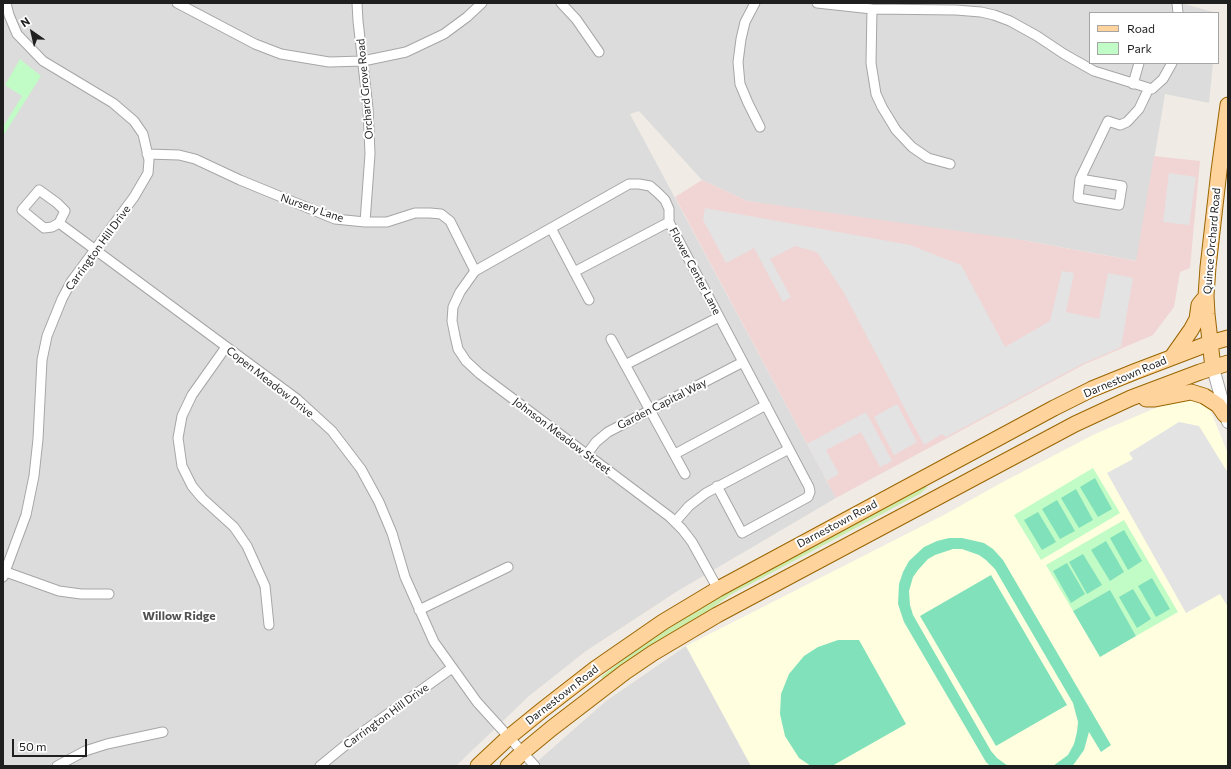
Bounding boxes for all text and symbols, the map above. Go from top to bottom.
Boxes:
north arrow [12,12,52,52]
legend [1089,12,1219,64]
text: N [18,14,32,29]
text: Road [1127,21,1155,35]
street label: Orchard Grove Road [354,38,376,140]
text: Park [1127,41,1152,55]
street label: Quince Orchard Road [1201,187,1223,295]
street label: Nursery Lane [279,191,345,225]
street label: Carrington Hill Drive [63,203,133,293]
street label: Flower Center Lane [666,225,724,317]
street label: Copen Meadow Drive [224,344,316,420]
street label: Darnestown Road [1081,354,1169,400]
street label: Garden Capital Way [615,376,709,432]
street label: Johnson Meadow Street [510,395,614,477]
street label: Darnestown Road [795,497,879,551]
district label: Willow Ridge [142,609,216,623]
street label: Darnestown Road [523,662,601,728]
street label: Carrington Hill Drive [341,681,431,751]
scale bar [14,731,89,757]
text: 50 m [19,739,47,753]

